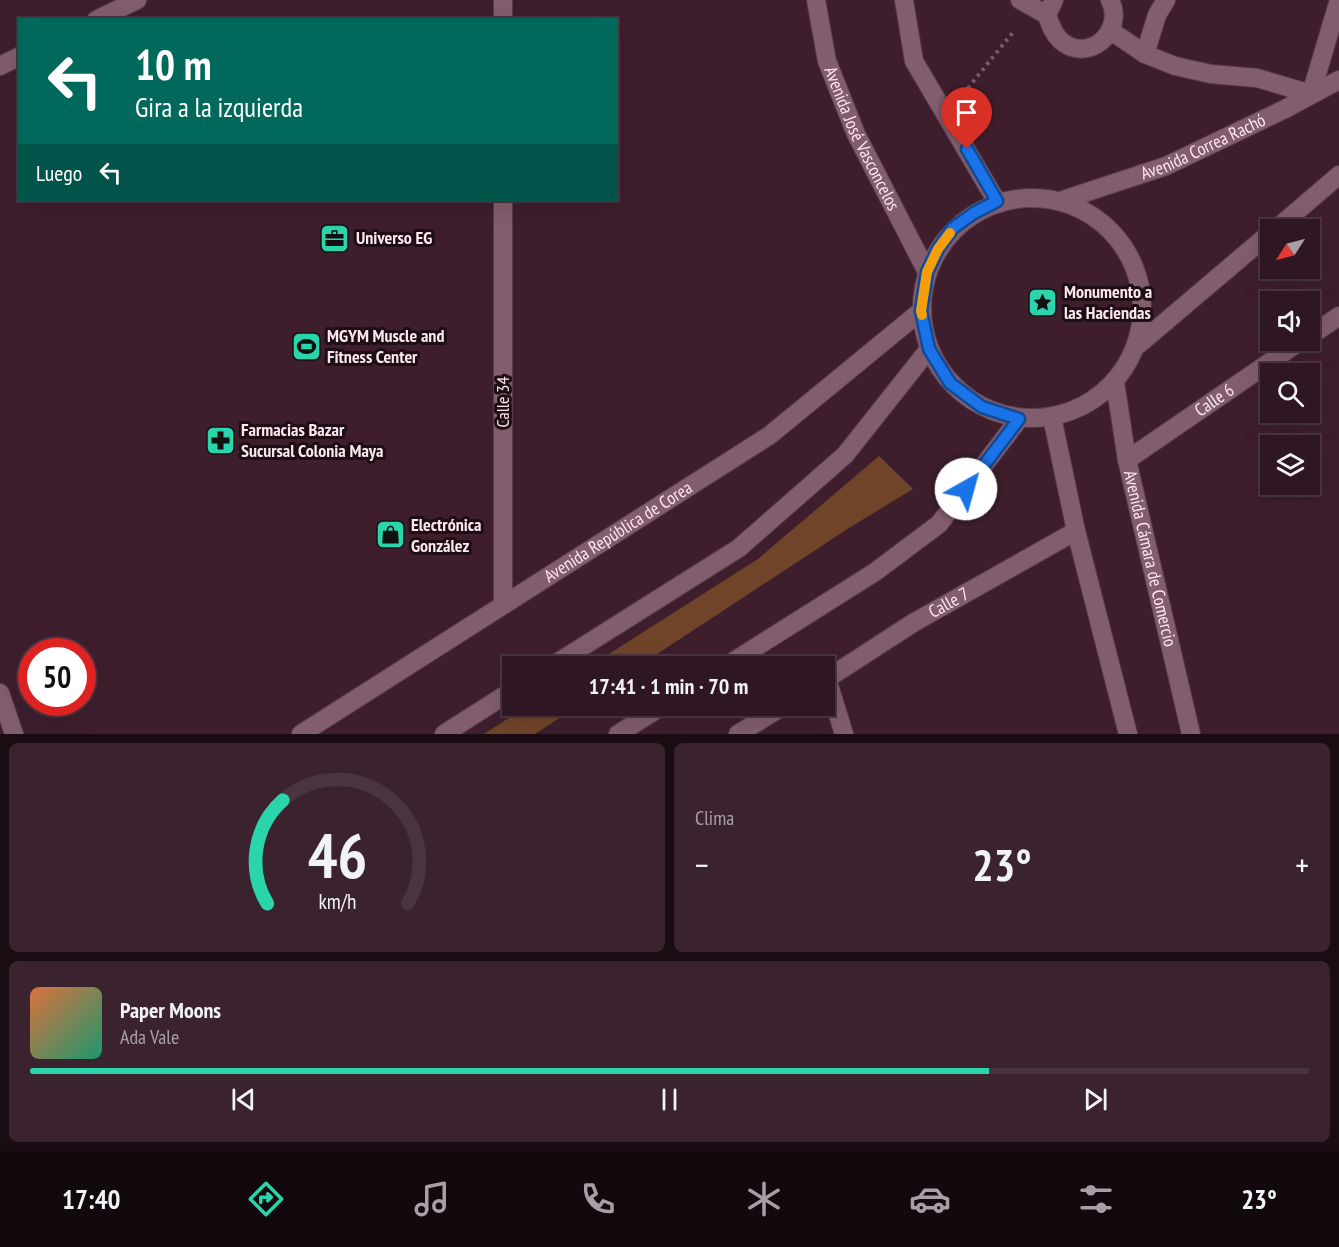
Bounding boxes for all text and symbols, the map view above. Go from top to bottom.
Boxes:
text: 10 m [135,37,212,92]
icon: left [36,42,114,120]
street label: Avenida José Vasconcelos [819,63,905,214]
pin [941,87,992,149]
text: Gira a la izquierda [135,90,303,124]
icon: arrive [950,96,983,129]
street label: Avenida Correa Rachó [1138,108,1269,185]
icon: left [94,156,127,189]
text: Luego [36,159,82,187]
north arrow [1260,219,1320,279]
map controls [1260,219,1320,495]
office icon: Universo EG [319,222,351,254]
place label: Universo EG [356,226,432,249]
place label: Monumento a las Haciendas [1064,280,1152,324]
place icon: Monumento a las Haciendas [1027,286,1059,318]
button: sound [1260,291,1320,351]
place label: MGYM Muscle and Fitness Center [327,324,444,368]
sports icon: MGYM Muscle and Fitness Center [290,330,322,362]
button: search [1260,363,1320,423]
street label: Calle 34 [491,376,514,428]
street label: Calle 6 [1190,378,1238,421]
place label: Farmacias Bazar Sucursal Colonia Maya [241,418,384,462]
pharmacy icon: Farmacias Bazar Sucursal Colonia Maya [204,424,236,456]
button: layers [1260,435,1320,495]
position arrow [934,457,998,521]
street label: Avenida Cámara de Comercio [1119,468,1182,649]
street label: Avenida República de Corea [539,476,696,587]
place label: Electrónica González [411,513,482,557]
shop icon: Electrónica González [374,519,406,551]
street label: Calle 7 [924,582,973,623]
speed limit sign: 50 [18,638,96,716]
text: 17:41 · 1 min · 70 m [589,672,748,700]
text: Clima [695,805,734,831]
text: 46 [307,814,367,895]
text: 23° [972,835,1032,893]
text: − [695,843,709,886]
text: + [1295,843,1309,886]
text: km/h [318,888,356,916]
text: Paper Moons [120,996,221,1024]
text: Ada Vale [120,1024,179,1050]
icon: previous [227,1083,260,1116]
icon: pause [653,1083,686,1116]
icon: next [1079,1083,1112,1116]
icon: directions [245,1178,287,1220]
icon: music [411,1178,453,1220]
icon: phone [577,1178,619,1220]
icon: climate [743,1178,785,1220]
icon: car [909,1178,951,1220]
icon: filters [1075,1178,1117,1220]
text: 17:40 [62,1182,120,1216]
text: 23° [1241,1182,1277,1216]

